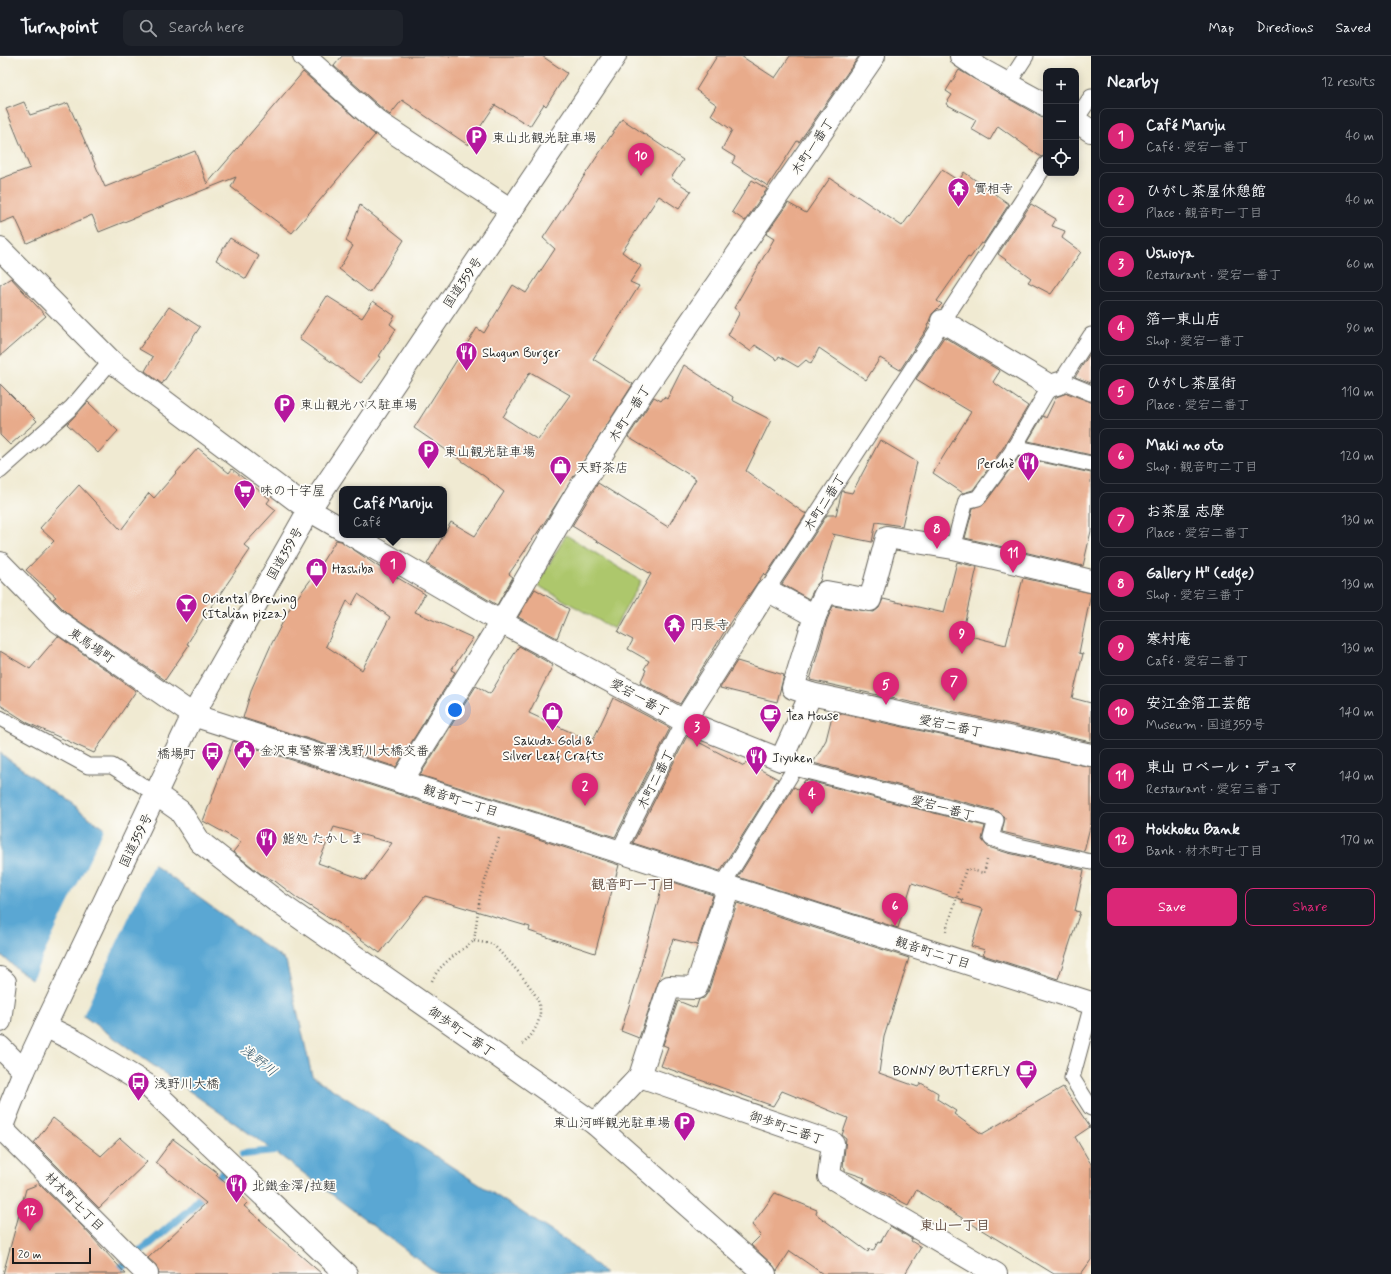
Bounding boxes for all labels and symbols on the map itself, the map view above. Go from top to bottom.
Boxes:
street label: 木町一番丁 [788,115,838,179]
parking icon: 東山北観光駐車場 [464,124,490,157]
place label: 東山北観光駐車場 [492,130,596,147]
pin: 10 [628,143,654,176]
temple icon: 實相寺 [946,175,972,208]
place label: 實相寺 [974,181,1013,198]
street label: 国道359号 [440,254,487,312]
restaurant icon: Shogun Burger [453,339,479,372]
place label: Shogun Burger [482,345,561,364]
street label: 木町一番丁 [605,382,655,446]
parking icon: 東山観光バス駐車場 [272,391,298,424]
place label: 東山観光バス駐車場 [300,397,417,414]
parking icon: 東山観光駐車場 [416,438,442,471]
place label: 東山観光駐車場 [444,444,535,461]
restaurant icon: Perchè [1016,450,1042,483]
shop icon: 天野茶店 [547,454,573,487]
place label: Perchè [977,456,1014,473]
place label: 天野茶店 [576,460,628,477]
street label: 木町二番丁 [800,471,850,535]
supermarket icon: 味の十字屋 [232,477,258,510]
place label: 味の十字屋 [260,483,325,500]
pin: 8 [924,516,950,549]
street label: 国道359号 [263,524,307,583]
pin: 11 [1000,540,1026,573]
pin: 1 [380,551,406,584]
shop icon: Hashiba [303,555,329,588]
place label: Hashiba [332,561,374,578]
place label: Oriental Brewing (Italian pizza) [202,591,297,623]
bar icon: Oriental Brewing (Italian pizza) [174,592,200,625]
temple icon: 円長寺 [661,611,687,644]
place label: 円長寺 [690,617,729,634]
pin: 9 [949,621,975,654]
street label: 東馬場町 [65,625,117,668]
pin: 7 [941,668,967,701]
pin: 5 [873,672,899,705]
street label: 愛宕一番丁 [607,675,672,722]
shop icon: Sakuda Gold & Silver Leaf Crafts [540,699,566,732]
your location [445,700,465,720]
cafe icon: Tea House [758,702,784,735]
place label: Tea House [786,708,839,725]
street label: 愛宕二番丁 [917,711,984,742]
pin: 3 [684,714,710,747]
place label: Sakuda Gold & Silver Leaf Crafts [502,733,604,765]
public building icon: 金沢東警察署浅野川大橋交番 [231,737,257,770]
bus stop icon: 橋場町 [199,740,225,773]
place label: 金沢東警察署浅野川大橋交番 [260,743,429,760]
restaurant icon: Jiyuken [744,744,770,777]
place label: 橋場町 [157,746,196,763]
street label: 木町二番丁 [634,747,679,813]
place label: Jiyuken [772,750,813,767]
pin: 2 [572,773,598,806]
street label: 観音町一丁目 [421,781,500,822]
pin: 4 [799,781,825,814]
street label: 愛宕一番丁 [909,792,976,825]
street label: 国道359号 [116,811,157,871]
restaurant icon: 鮨処 たかしま [254,825,280,858]
place label: 鮨処 たかしま [282,831,364,848]
district label: 観音町一丁目 [591,876,675,894]
pin: 6 [882,893,908,926]
street label: 観音町二丁目 [893,933,972,974]
street label: 御歩町一番丁 [424,1003,498,1062]
water label: 浅野川 [236,1041,280,1081]
cafe icon: BONNY BUTTERFLY [1013,1057,1039,1090]
place label: BONNY BUTTERFLY [893,1063,1010,1080]
bus stop icon: 浅野川大橋 [126,1070,152,1103]
place label: 浅野川大橋 [154,1076,219,1093]
street label: 御歩町二番丁 [747,1108,826,1149]
parking icon: 東山河畔観光駐車場 [672,1109,698,1142]
place label: 東山河畔観光駐車場 [553,1115,670,1132]
street label: 材木町七丁目 [40,1168,108,1236]
restaurant icon: 北鐵金澤/拉麵 [223,1172,249,1205]
place label: 北鐵金澤/拉麵 [252,1178,336,1195]
pin: 12 [17,1198,43,1231]
district label: 東山一丁目 [920,1217,990,1235]
scale bar [12,1246,91,1265]

